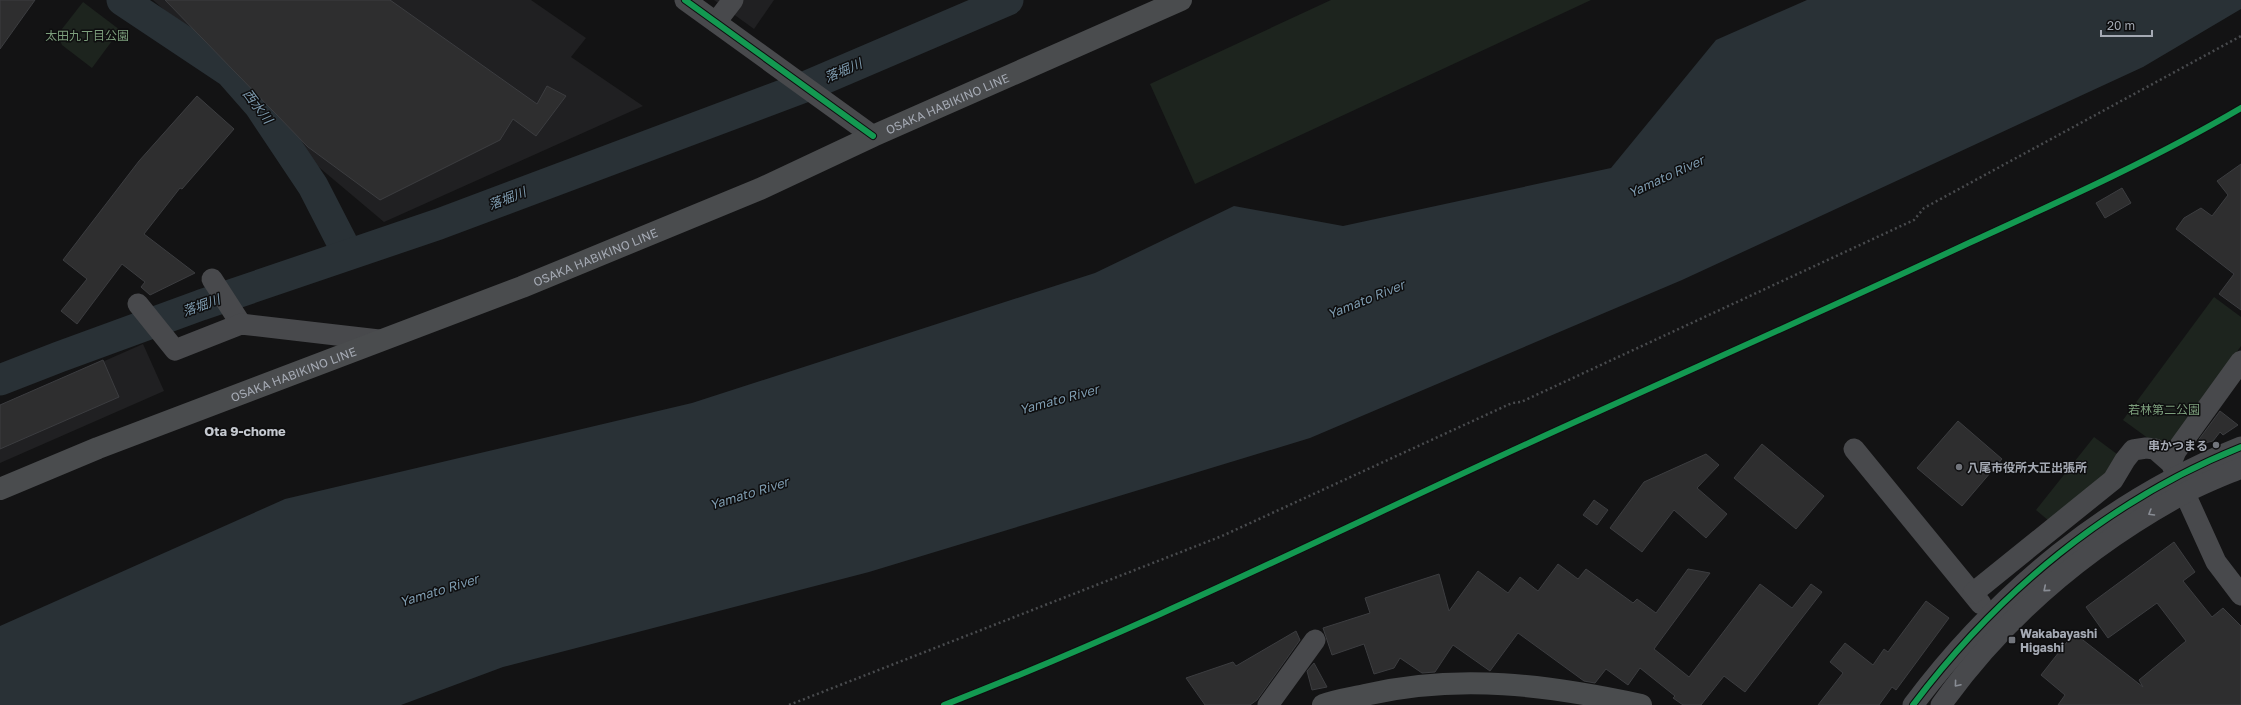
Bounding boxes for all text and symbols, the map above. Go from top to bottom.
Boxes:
scale bar [2101,12,2152,38]
text: 20 m [2107,18,2135,33]
park label: 太田九丁目公園 [45,28,129,43]
water label: 落堀川 [822,54,866,85]
street label: OSAKA HABIKINO LINE [883,69,1011,137]
water label: 西水川 [240,86,277,128]
water label: Yamato River [1626,151,1708,200]
water label: 落堀川 [486,183,530,212]
street label: OSAKA HABIKINO LINE [531,225,660,289]
water label: Yamato River [1325,276,1409,322]
water label: 落堀川 [180,290,224,319]
street label: OSAKA HABIKINO LINE [228,343,358,405]
water label: Yamato River [1018,380,1102,417]
park label: 若林第二公園 [2128,402,2200,417]
district label: Ota 9-chome [204,423,286,439]
place label: 串かつまる [2148,438,2208,453]
marker: 串かつまる [2211,440,2221,450]
place label: 八尾市役所大正出張所 [1967,460,2087,475]
marker: 八尾市役所大正出張所 [1954,462,1964,472]
water label: Yamato River [708,473,792,513]
one-way arrow [2148,508,2155,516]
water label: Yamato River [398,570,482,610]
one-way arrow [2043,585,2050,592]
place label: Wakabayashi Higashi [2020,626,2097,655]
marker: Wakabayashi Higashi [2007,635,2017,645]
one-way arrow [1954,679,1961,687]

